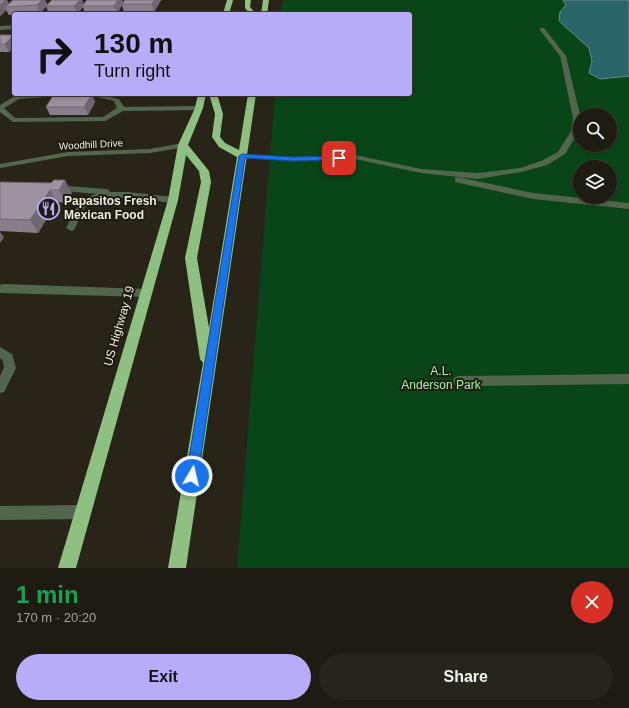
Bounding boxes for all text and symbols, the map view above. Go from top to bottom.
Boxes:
icon: right [28,28,80,80]
text: 130 m [94,28,173,59]
text: Turn right [94,61,170,81]
map controls [573,108,617,204]
button: search [573,108,617,152]
street label: Woodhill Drive [59,137,124,152]
pin [322,141,356,175]
icon: arrive [328,147,350,169]
button: layers [573,160,617,204]
place label: Papasitos Fresh Mexican Food [64,194,157,222]
restaurant icon: Papasitos Fresh Mexican Food [36,195,62,221]
street label: US Highway 19 [101,284,137,368]
park label: A.L. Anderson Park [401,364,482,392]
position arrow [171,455,213,497]
text: 1 min [16,581,79,608]
button: close [571,581,613,623]
text: 170 m · 20:20 [16,610,96,625]
button: Exit [16,654,311,700]
button: Share [319,654,613,700]

